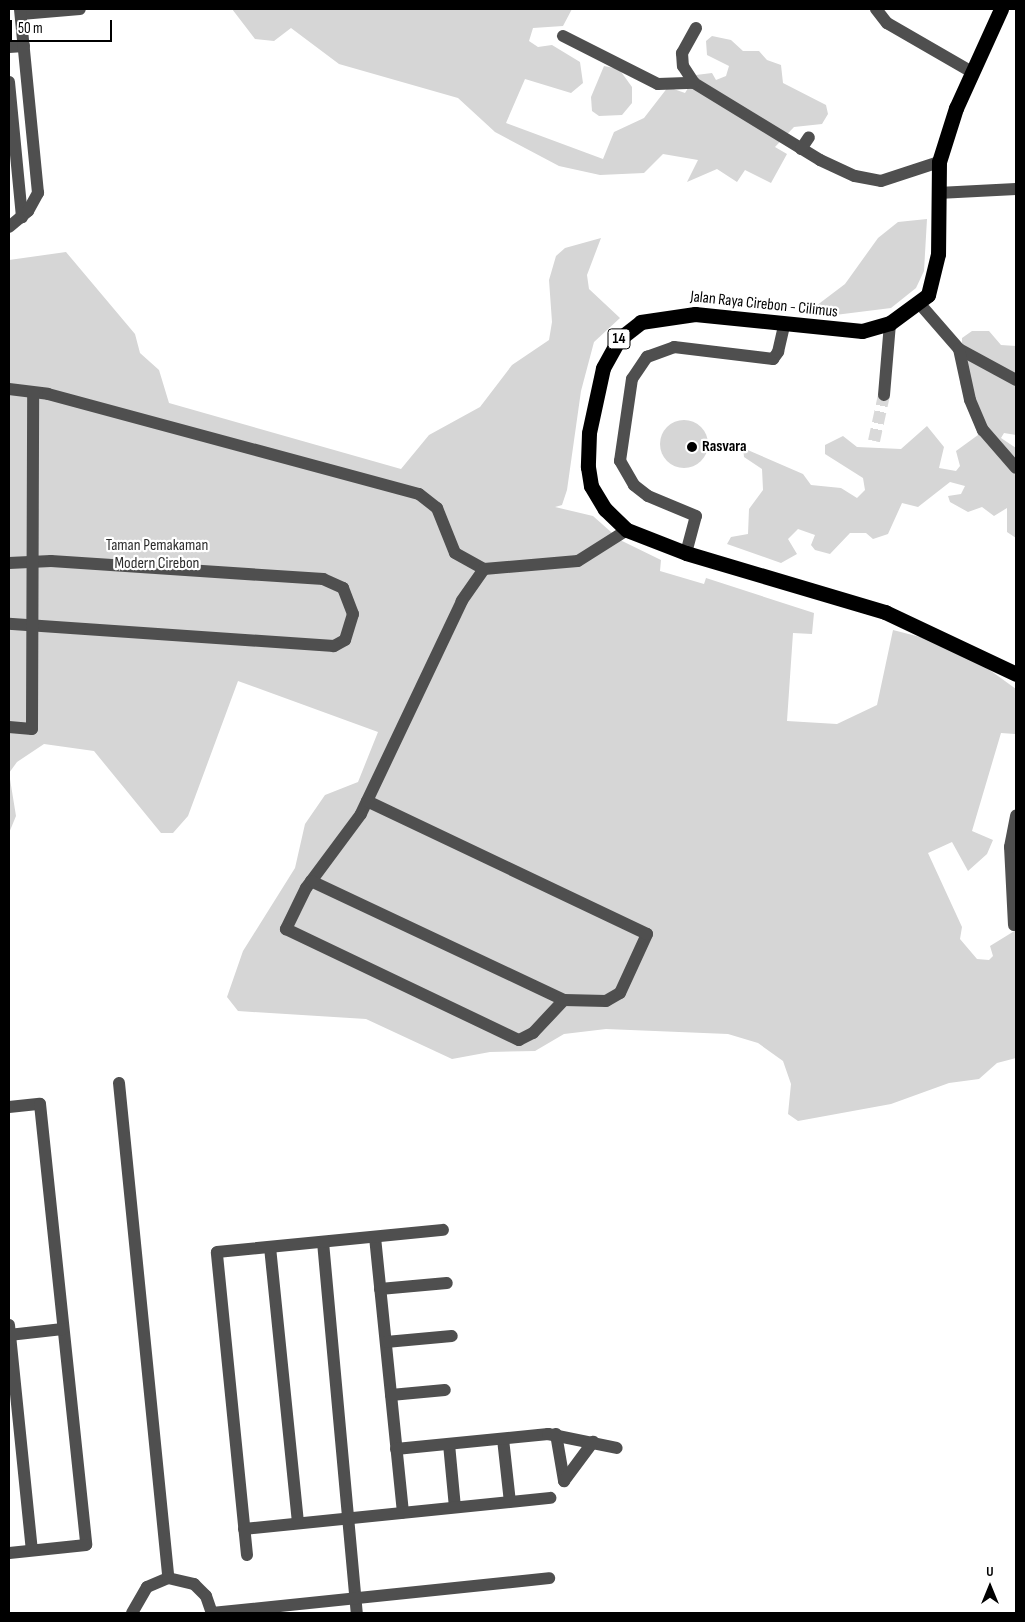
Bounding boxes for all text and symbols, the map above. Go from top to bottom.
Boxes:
scale bar [12,10,115,42]
text: 50 m [18,19,43,38]
street label: Jalan Raya Cirebon - Cilimus [689,288,839,322]
road number: 14 [606,326,632,352]
place label: Rasvara [702,437,747,457]
marker: Rasvara [686,441,698,453]
park label: Taman Pemakaman Modern Cirebon [106,536,208,574]
north arrow [965,1562,1015,1612]
text: U [986,1563,994,1580]

